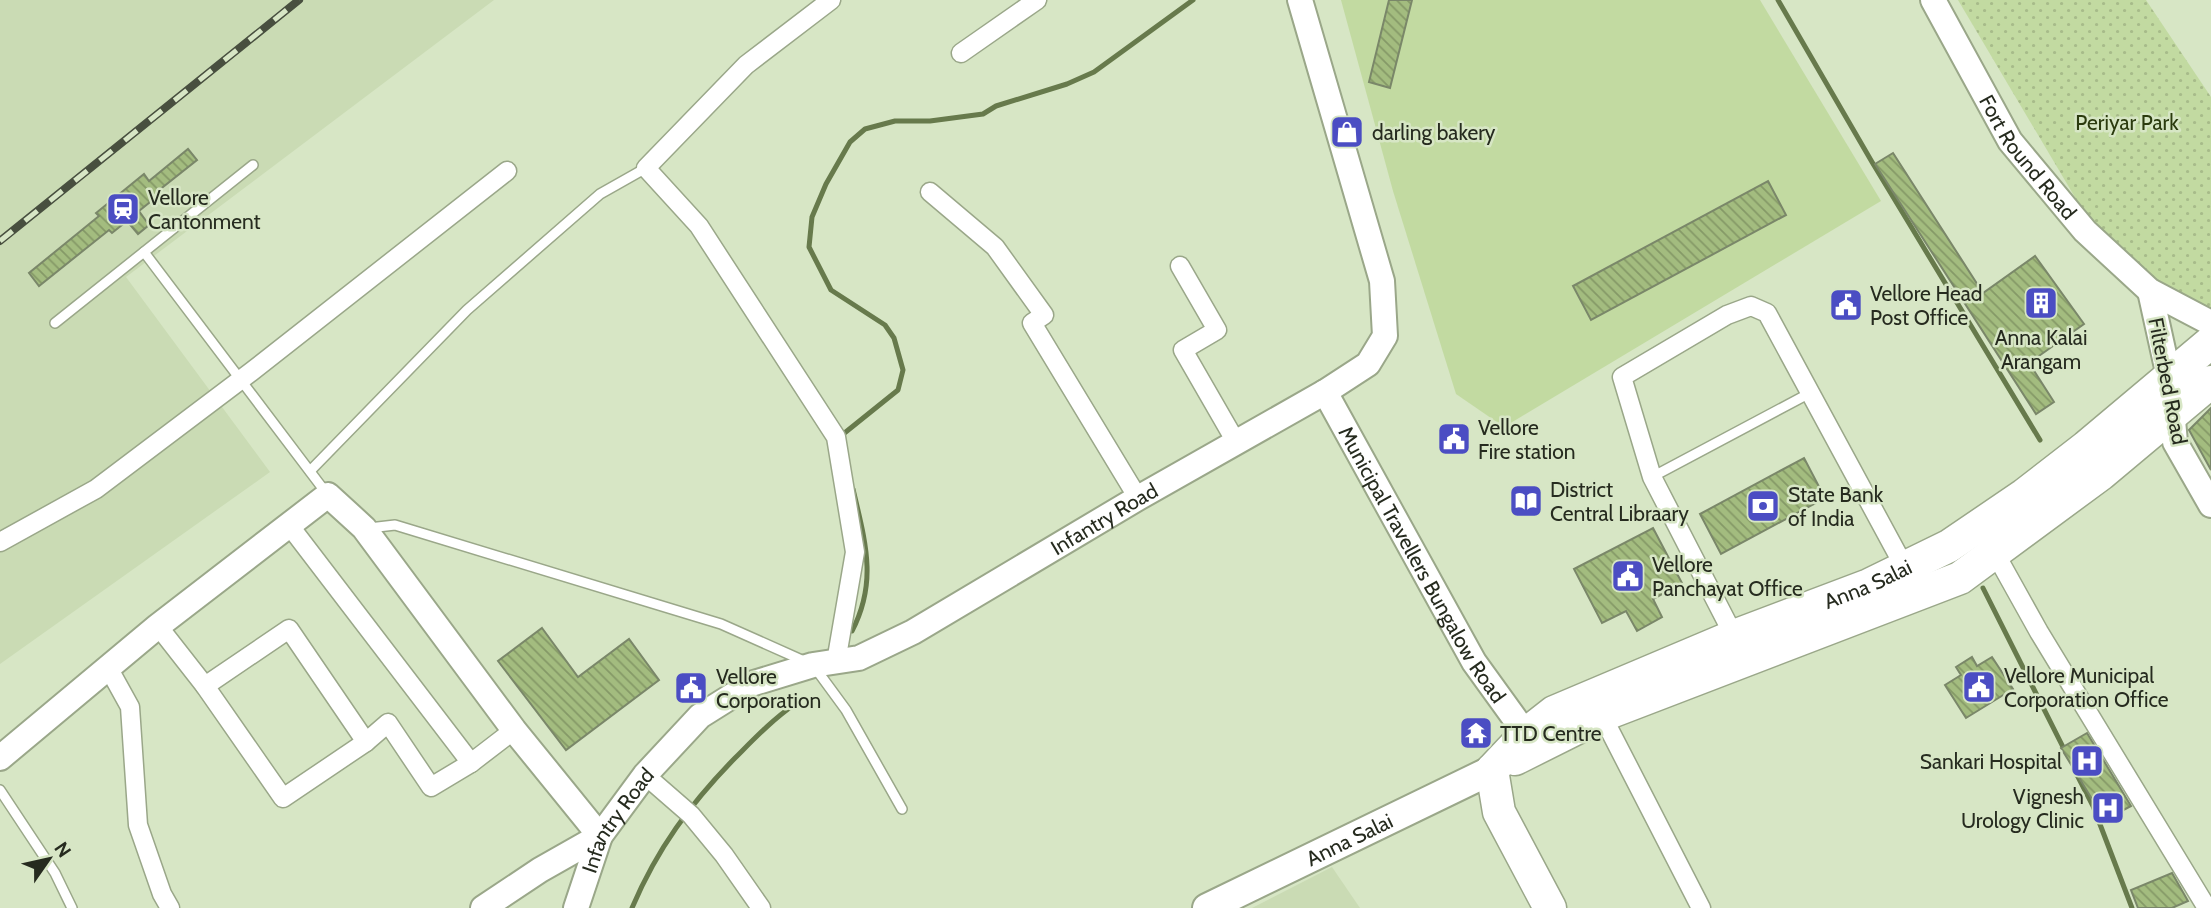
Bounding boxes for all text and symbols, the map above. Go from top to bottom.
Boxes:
street label: Fort Round Road [1975,90,2082,224]
park label: Periyar Park [2075,110,2179,135]
shop icon: darling bakery [1328,113,1366,151]
place label: darling bakery [1372,120,1496,145]
place label: Vellore Cantonment [148,185,261,234]
station icon: Vellore Cantonment [104,190,142,228]
place label: Vellore Head Post Office [1870,281,1983,330]
building icon: Anna Kalai Arangam [2022,284,2060,322]
public building icon: Vellore Head Post Office [1827,286,1865,324]
street label: Filterbed Road [2143,315,2193,447]
place label: Anna Kalai Arangam [1995,325,2087,374]
place label: Vellore Fire station [1478,415,1576,464]
public building icon: Vellore Fire station [1435,420,1473,458]
street label: Municipal Travellers Bungalow Road [1334,422,1512,707]
street label: Infantry Road [1046,477,1162,560]
place label: District Central Libraary [1550,477,1689,526]
library icon: District Central Libraary [1507,482,1545,520]
place label: State Bank of India [1788,482,1884,531]
bank icon: State Bank of India [1744,487,1782,525]
place label: Vellore Panchayat Office [1652,552,1803,601]
street label: Anna Salai [1820,554,1916,613]
public building icon: Vellore Panchayat Office [1609,557,1647,595]
place label: Vellore Municipal Corporation Office [2004,663,2169,712]
place label: Vellore Corporation [716,664,821,713]
public building icon: Vellore Municipal Corporation Office [1960,668,1998,706]
public building icon: Vellore Corporation [672,669,710,707]
temple icon: TTD Centre [1457,714,1495,752]
place label: TTD Centre [1500,721,1602,746]
hospital icon: Sankari Hospital [2068,742,2106,780]
place label: Sankari Hospital [1920,749,2062,774]
street label: Infantry Road [576,762,658,876]
place label: Vignesh Urology Clinic [1961,784,2084,833]
hospital icon: Vignesh Urology Clinic [2089,789,2127,827]
street label: Anna Salai [1302,808,1397,871]
north arrow [14,824,84,894]
text: N [49,838,76,862]

